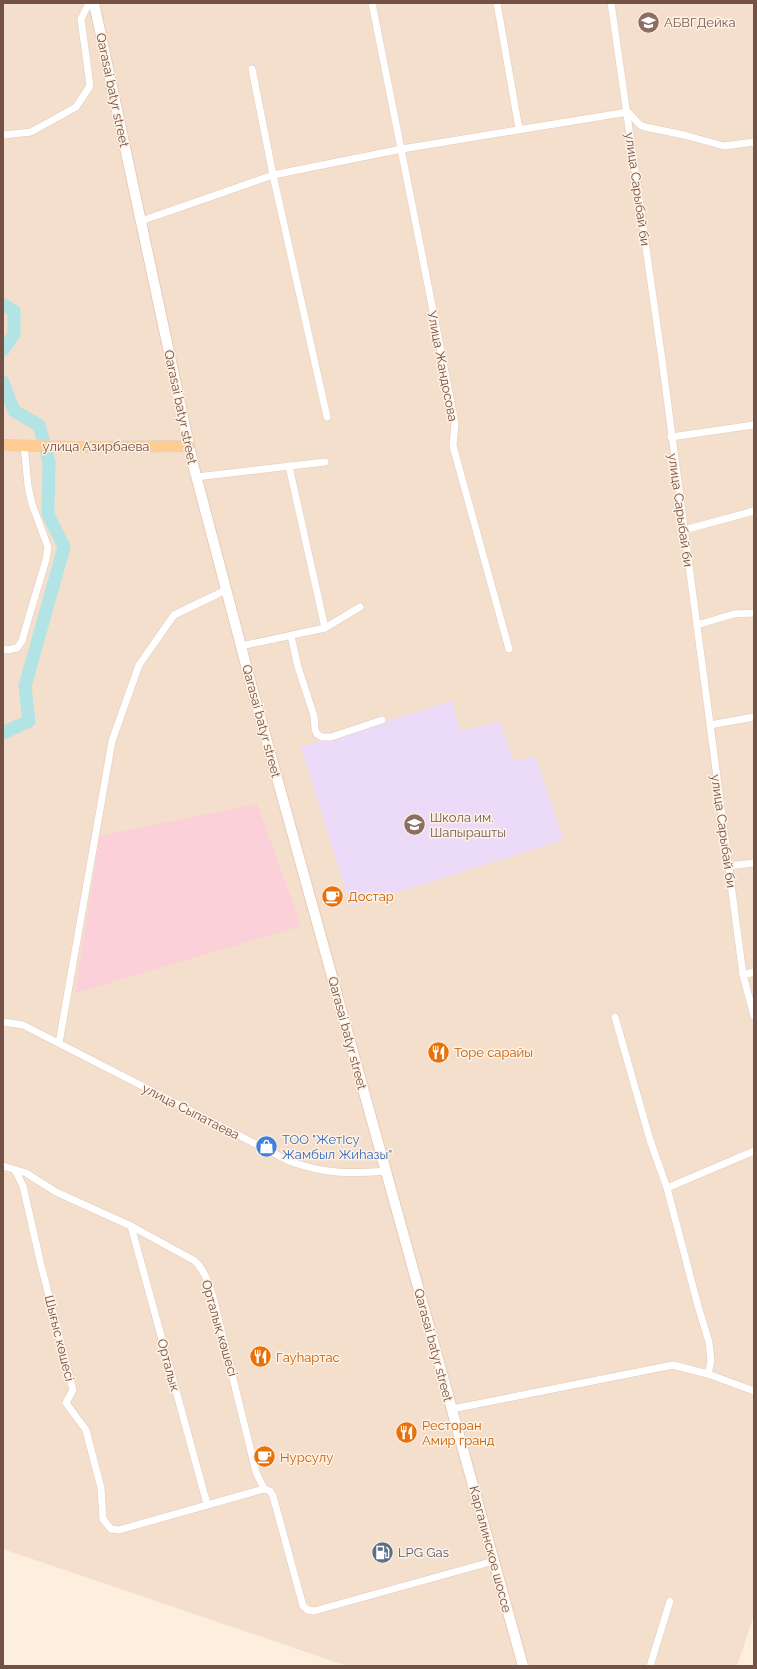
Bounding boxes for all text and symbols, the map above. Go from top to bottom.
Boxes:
school or university icon: АБВГДейка [636,9,662,35]
place label: АБВГДейка [664,15,736,30]
street label: Qarasai batyr street [93,32,132,149]
street label: улица Сарыбай би [622,131,653,247]
street label: Улица Жандосова [424,309,461,423]
street label: Qarasai batyr street [161,349,200,466]
street label: улица Азирбаева [43,439,149,454]
street label: улица Сарыбай би [665,452,696,568]
street label: Qarasai batyr street [239,663,284,780]
street label: улица Сарыбай би [708,773,739,889]
place label: Школа им. Шапырашты [430,810,506,840]
school or university icon: Школа им. Шапырашты [401,811,427,837]
cafe icon: Достар [320,883,346,909]
place label: Достар [348,889,394,904]
street label: Qarasai batyr street [325,975,370,1092]
restaurant icon: Торе сарайы [425,1039,451,1065]
place label: Торе сарайы [454,1045,533,1060]
street label: улица Сыпатаева [140,1080,242,1142]
place label: ТОО "ЖетIсу Жамбыл Жиhазы" [282,1132,392,1162]
shop icon: ТОО "ЖетIсу Жамбыл Жиhазы" [253,1133,279,1159]
street label: Орталық көшесі [199,1278,240,1378]
street label: Qarasai batyr street [411,1287,456,1404]
street label: Шығыс көшесі [42,1294,77,1383]
street label: Орталык [154,1337,183,1393]
restaurant icon: Гауhартас [248,1344,274,1370]
place label: Гауhартас [276,1350,340,1365]
place label: Ресторан Амир гранд [422,1418,495,1448]
restaurant icon: Ресторан Амир гранд [393,1419,419,1445]
cafe icon: Нурсулу [251,1444,277,1470]
place label: Нурсулу [280,1450,333,1465]
street label: Каргалинское шоссе [466,1484,515,1614]
fuel station icon: LPG Gas [369,1539,395,1565]
place label: LPG Gas [398,1545,449,1560]

